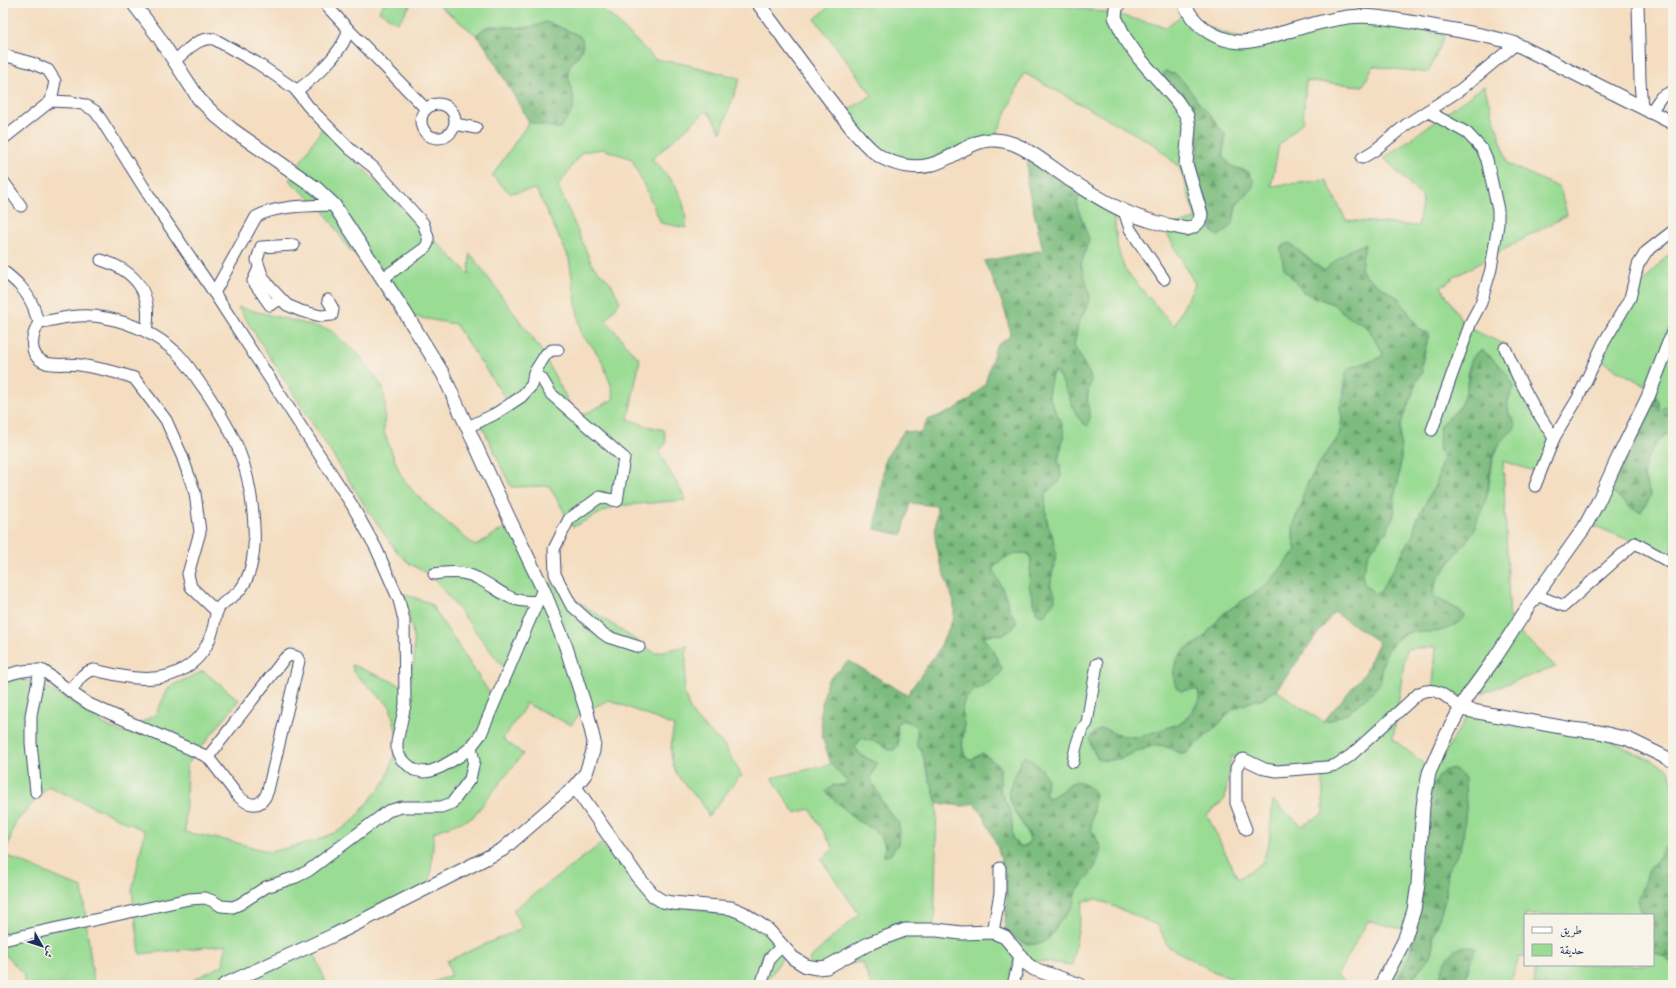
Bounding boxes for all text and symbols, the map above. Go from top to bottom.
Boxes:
legend [1524,914,1654,966]
text: طريق [1560,923,1582,938]
north arrow [22,926,62,966]
text: ش [40,943,58,960]
text: حديقة [1560,943,1584,958]

